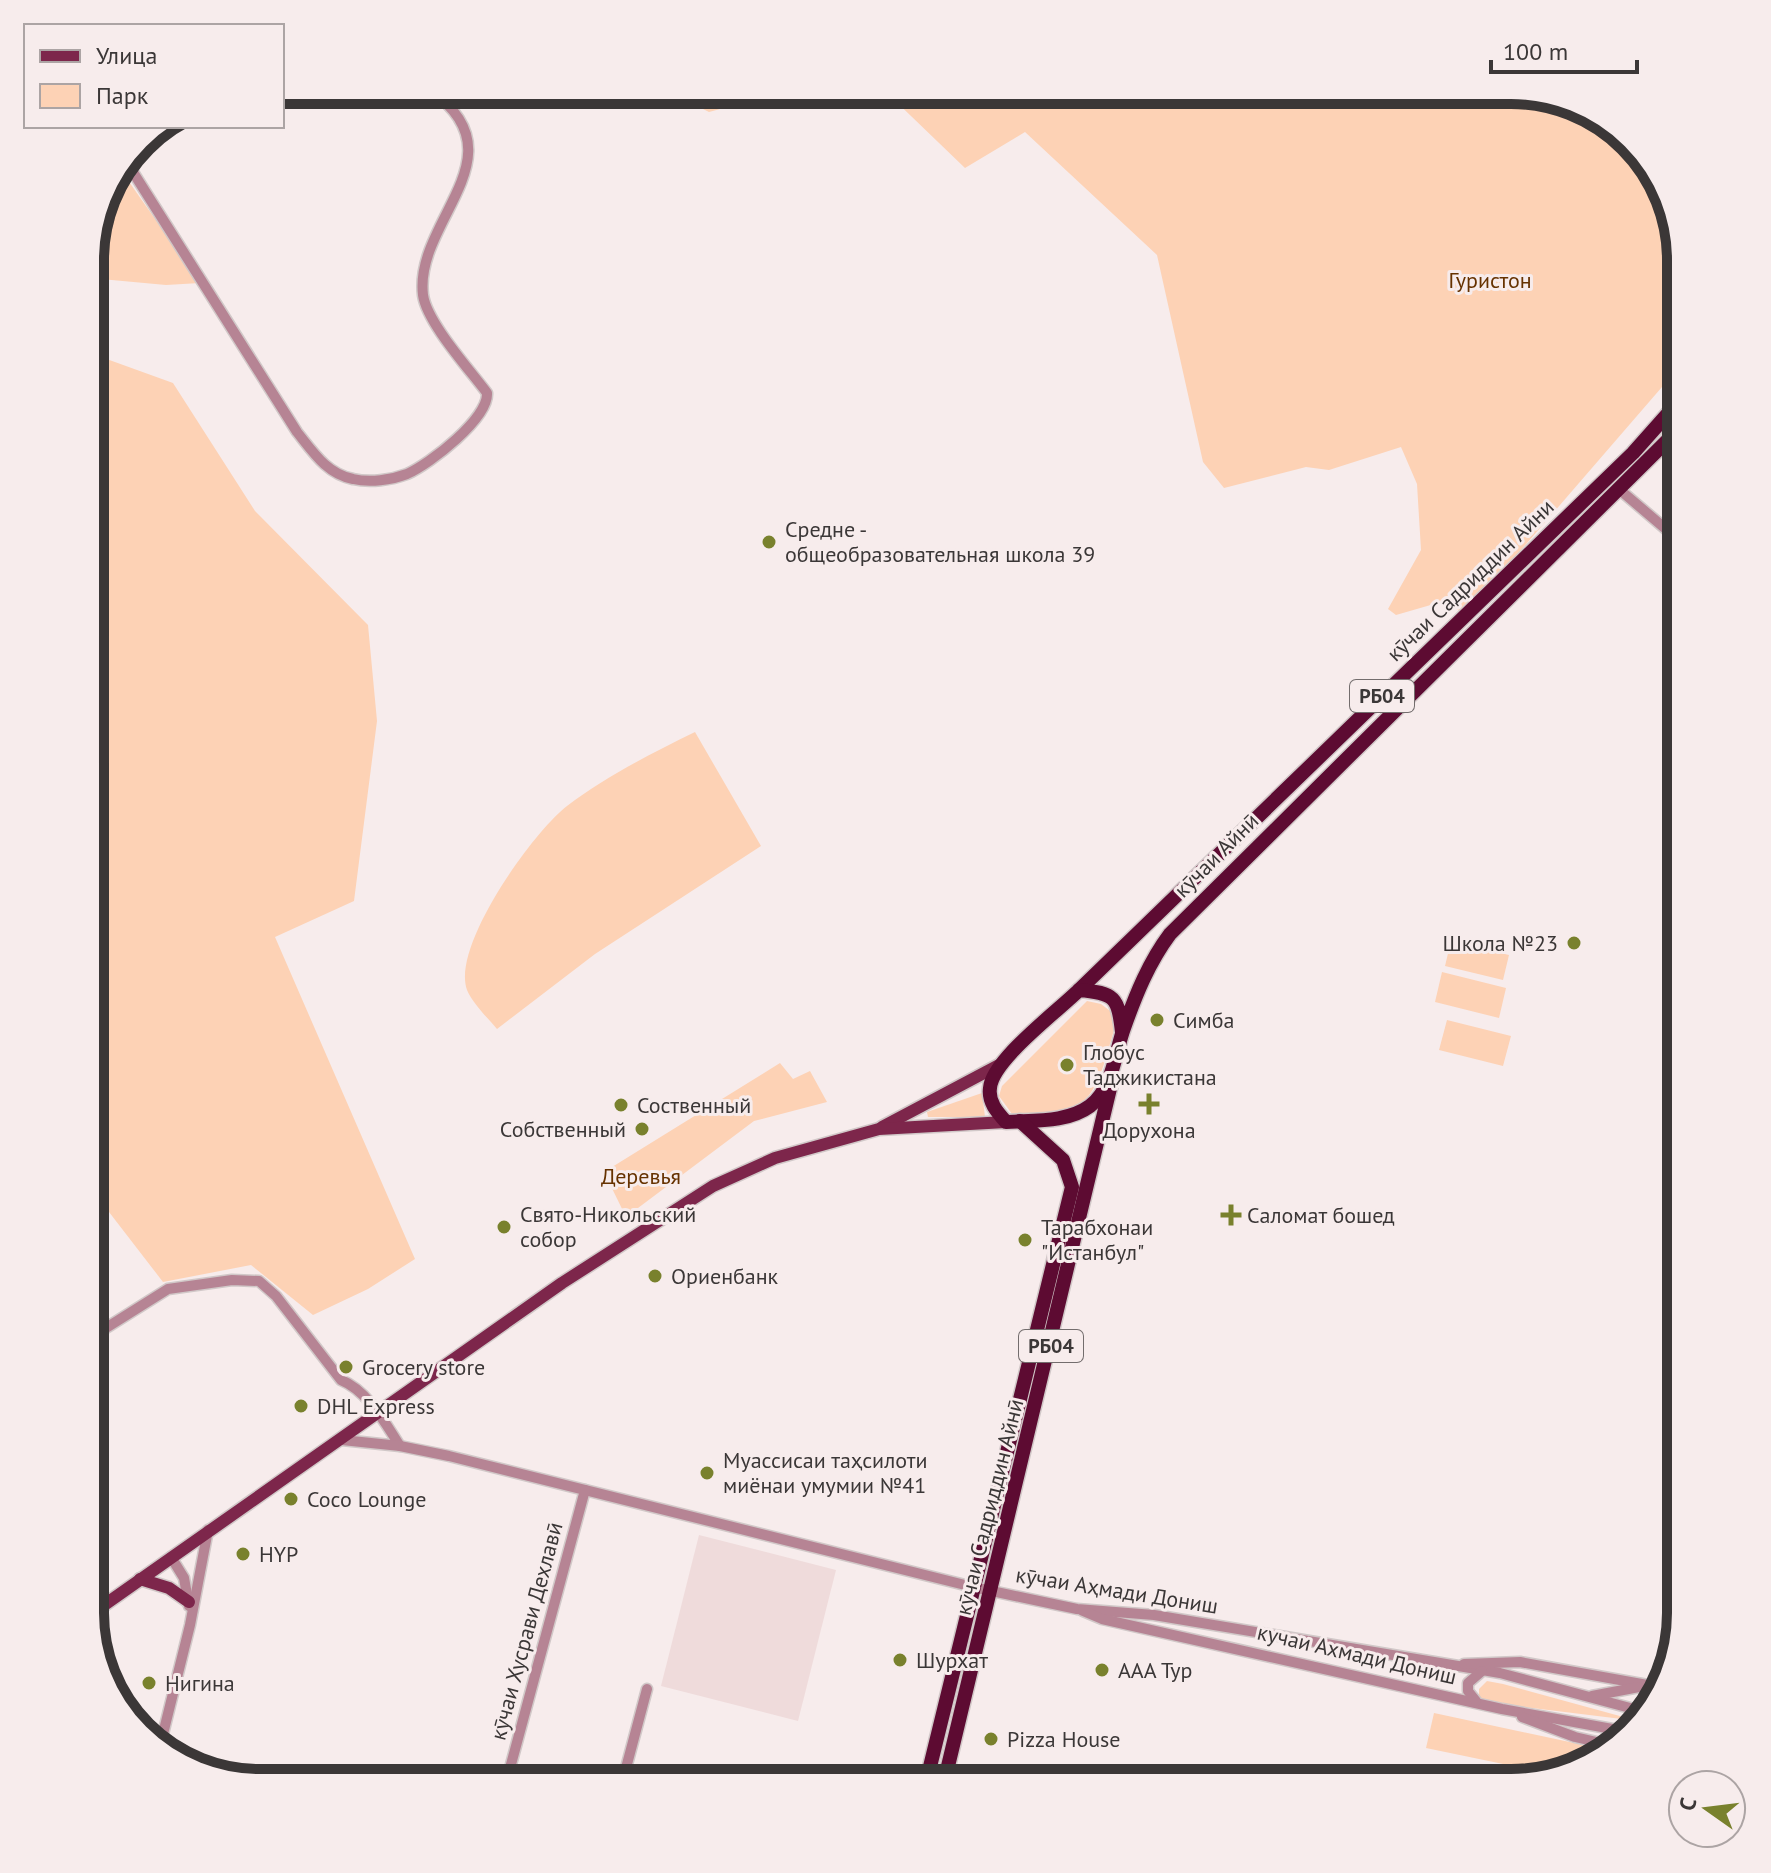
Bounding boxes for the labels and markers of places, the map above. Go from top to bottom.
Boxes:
place label: Средне - общеобразовательная школа 39 [785,515,1095,568]
marker: Средне - общеобразовательная школа 39 [760,533,778,551]
place label: Школа №23 [1442,929,1558,957]
marker: Школа №23 [1565,934,1583,952]
place label: Симба [1173,1006,1234,1034]
marker: Симба [1148,1011,1166,1029]
place label: Глобус Таджикистана [1083,1038,1217,1091]
marker: Глобус Таджикистана [1058,1056,1076,1074]
place label: Соственный [637,1091,751,1119]
marker: Дорухона [1140,1095,1158,1113]
marker: Соственный [612,1096,630,1114]
place label: Собственный [500,1115,626,1143]
place label: Дорухона [1102,1116,1196,1144]
marker: Собственный [633,1120,651,1138]
place label: Свято-Никольский собор [520,1200,696,1253]
place label: Саломат бошед [1247,1201,1395,1229]
marker: Саломат бошед [1222,1206,1240,1224]
place label: Тарабхонаи "Истанбул" [1041,1213,1153,1266]
marker: Свято-Никольский собор [495,1218,513,1236]
marker: Тарабхонаи "Истанбул" [1016,1231,1034,1249]
place label: Ориенбанк [671,1262,779,1290]
marker: Ориенбанк [646,1267,664,1285]
place label: Grocery store [362,1353,485,1381]
marker: Grocery store [337,1358,355,1376]
place label: DHL Express [317,1392,435,1420]
marker: DHL Express [292,1397,310,1415]
place label: Муассисаи таҳсилоти миёнаи умумии №41 [723,1446,927,1499]
marker: Муассисаи таҳсилоти миёнаи умумии №41 [698,1464,716,1482]
place label: Coco Lounge [307,1485,426,1513]
marker: Coco Lounge [282,1490,300,1508]
place label: HYP [259,1540,298,1568]
marker: HYP [234,1545,252,1563]
place label: Шурхат [916,1646,988,1674]
marker: Шурхат [891,1651,909,1669]
place label: ААА Тур [1118,1656,1192,1684]
marker: ААА Тур [1093,1661,1111,1679]
place label: Нигина [165,1669,235,1697]
marker: Нигина [140,1674,158,1692]
place label: Pizza House [1007,1725,1121,1753]
marker: Pizza House [982,1730,1000,1748]

